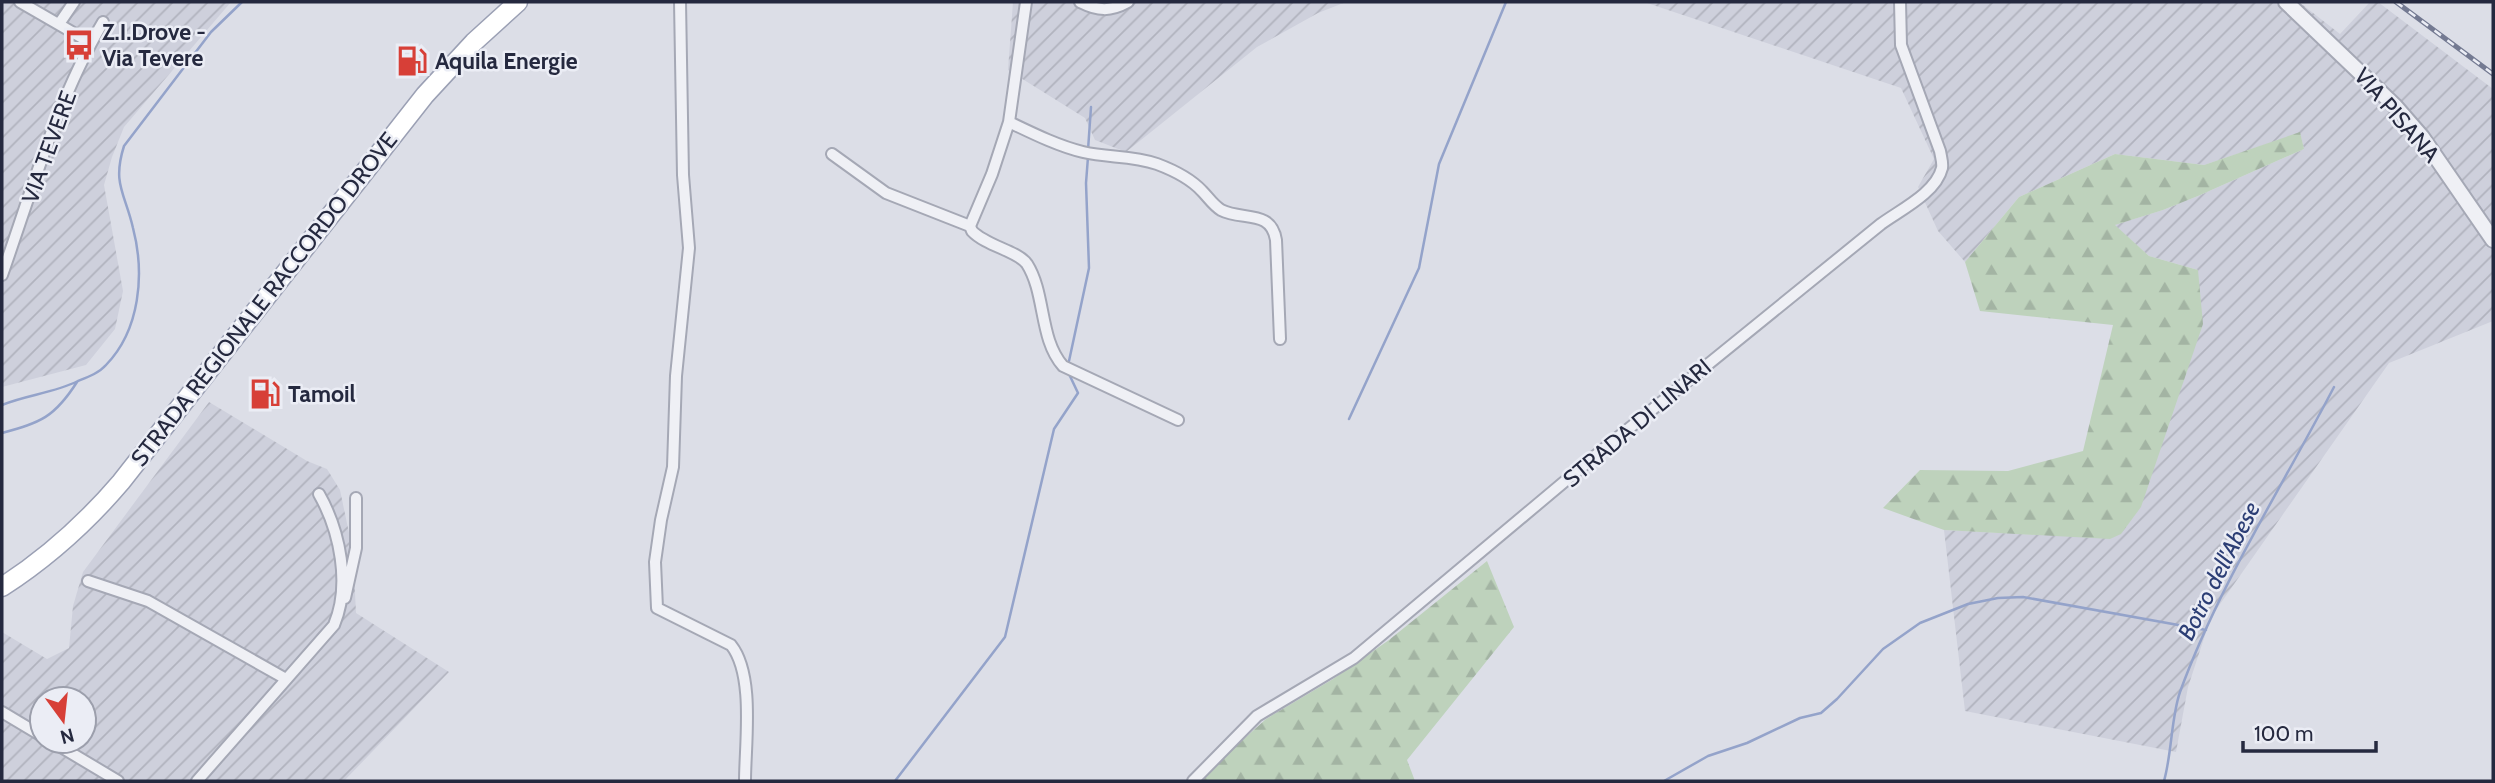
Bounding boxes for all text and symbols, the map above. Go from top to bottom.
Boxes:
place label: Z.I.Drove - Via Tevere [102,18,206,72]
bus stop icon: Z.I.Drove - Via Tevere [62,28,96,62]
fuel station icon: Aquila Energie [395,44,429,78]
place label: Aquila Energie [435,47,578,75]
street label: VIA PISANA [2348,62,2446,168]
street label: VIA TEVERE [16,87,82,207]
street label: STRADA REGIONALE RACCORDO DROVE [125,126,403,472]
street label: STRADA DI LINARI [1557,353,1717,493]
fuel station icon: Tamoil [248,377,282,411]
place label: Tamoil [288,380,356,408]
water label: Botro dell'Abese [2171,497,2266,645]
north arrow [28,685,98,755]
scale bar [2243,710,2376,754]
text: 100 m [2254,721,2313,746]
text: N [58,723,77,749]

